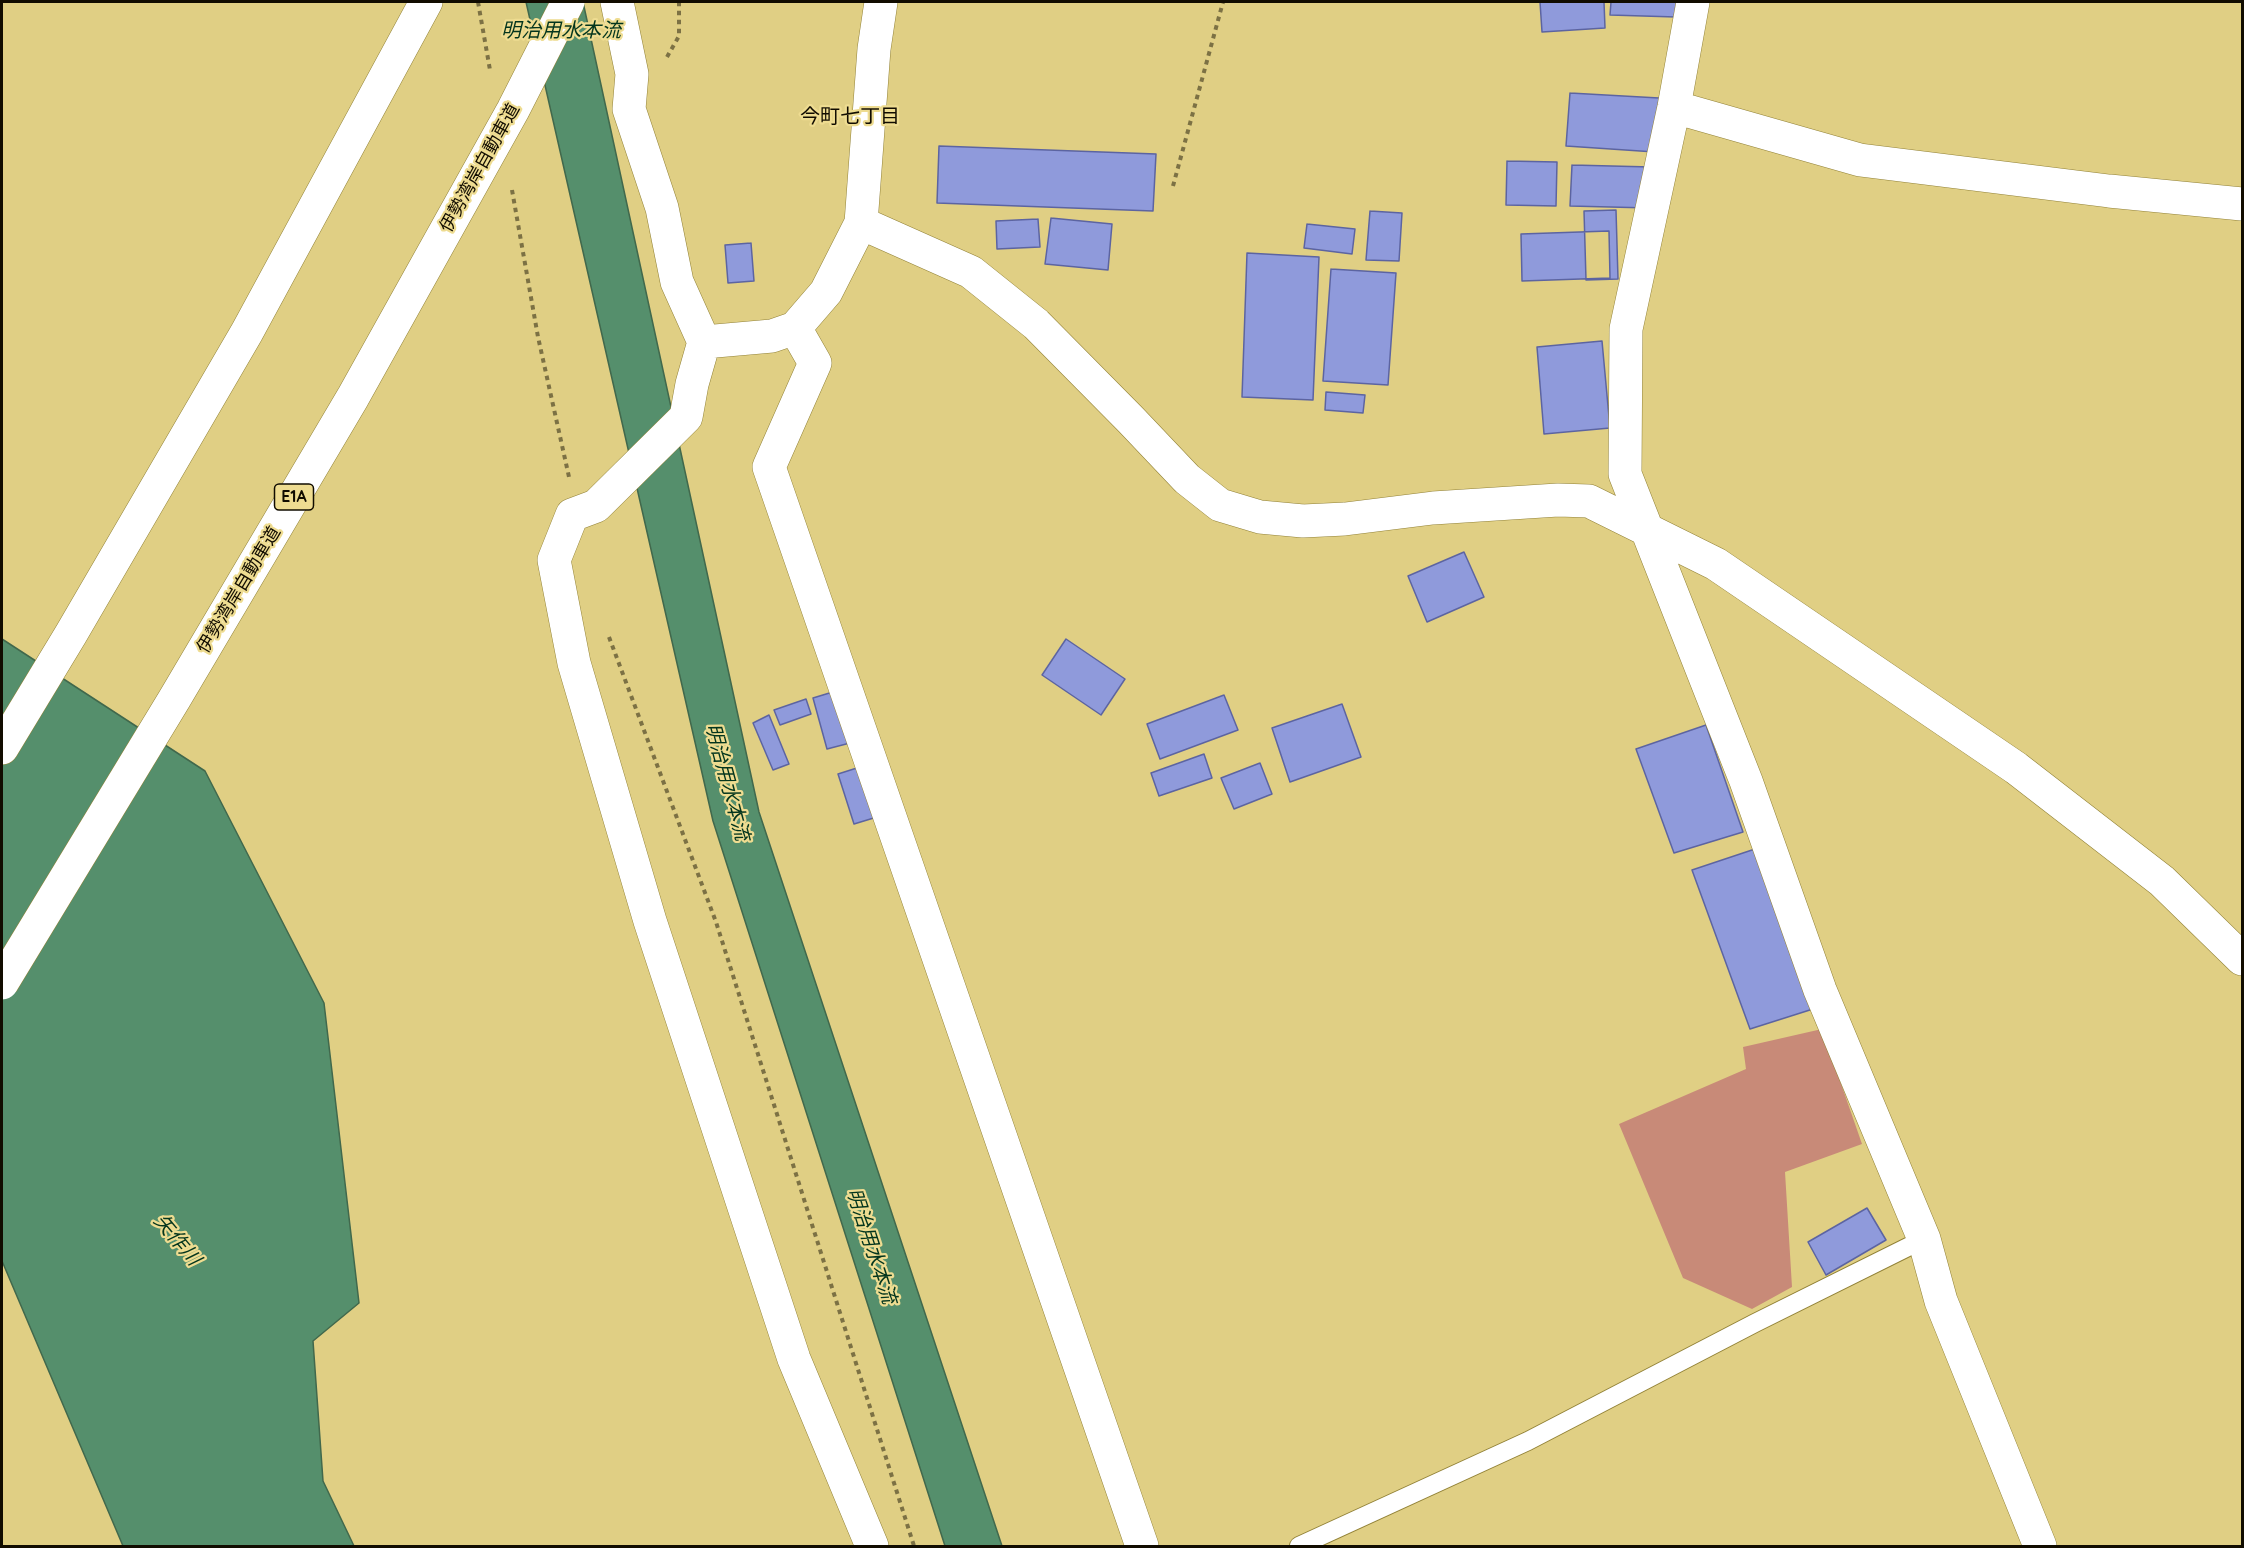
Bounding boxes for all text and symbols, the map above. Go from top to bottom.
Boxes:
water label: 明治用水本流 [501,19,621,43]
street label: 伊勢湾岸自動車道 [436,100,524,236]
district label: 今町七丁目 [800,105,900,129]
road number: E1A [274,484,314,510]
street label: 伊勢湾岸自動車道 [193,523,285,657]
water label: 明治用水本流 [700,721,754,843]
water label: 明治用水本流 [841,1185,901,1307]
water label: 矢作川 [149,1209,205,1271]

